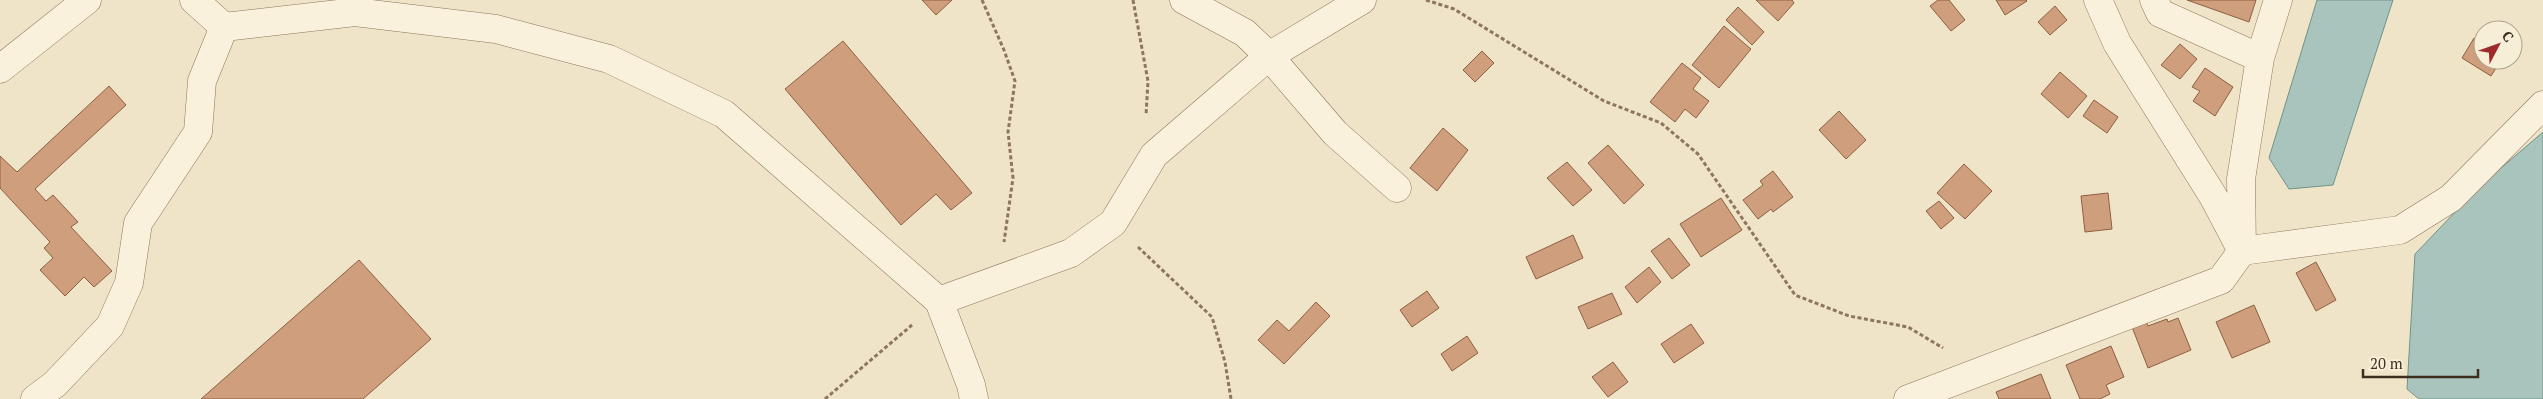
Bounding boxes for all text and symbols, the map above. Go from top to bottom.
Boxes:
north arrow [2473,20,2523,70]
text: С [2498,26,2518,46]
scale bar [2363,346,2478,378]
text: 20 m [2370,353,2403,373]

